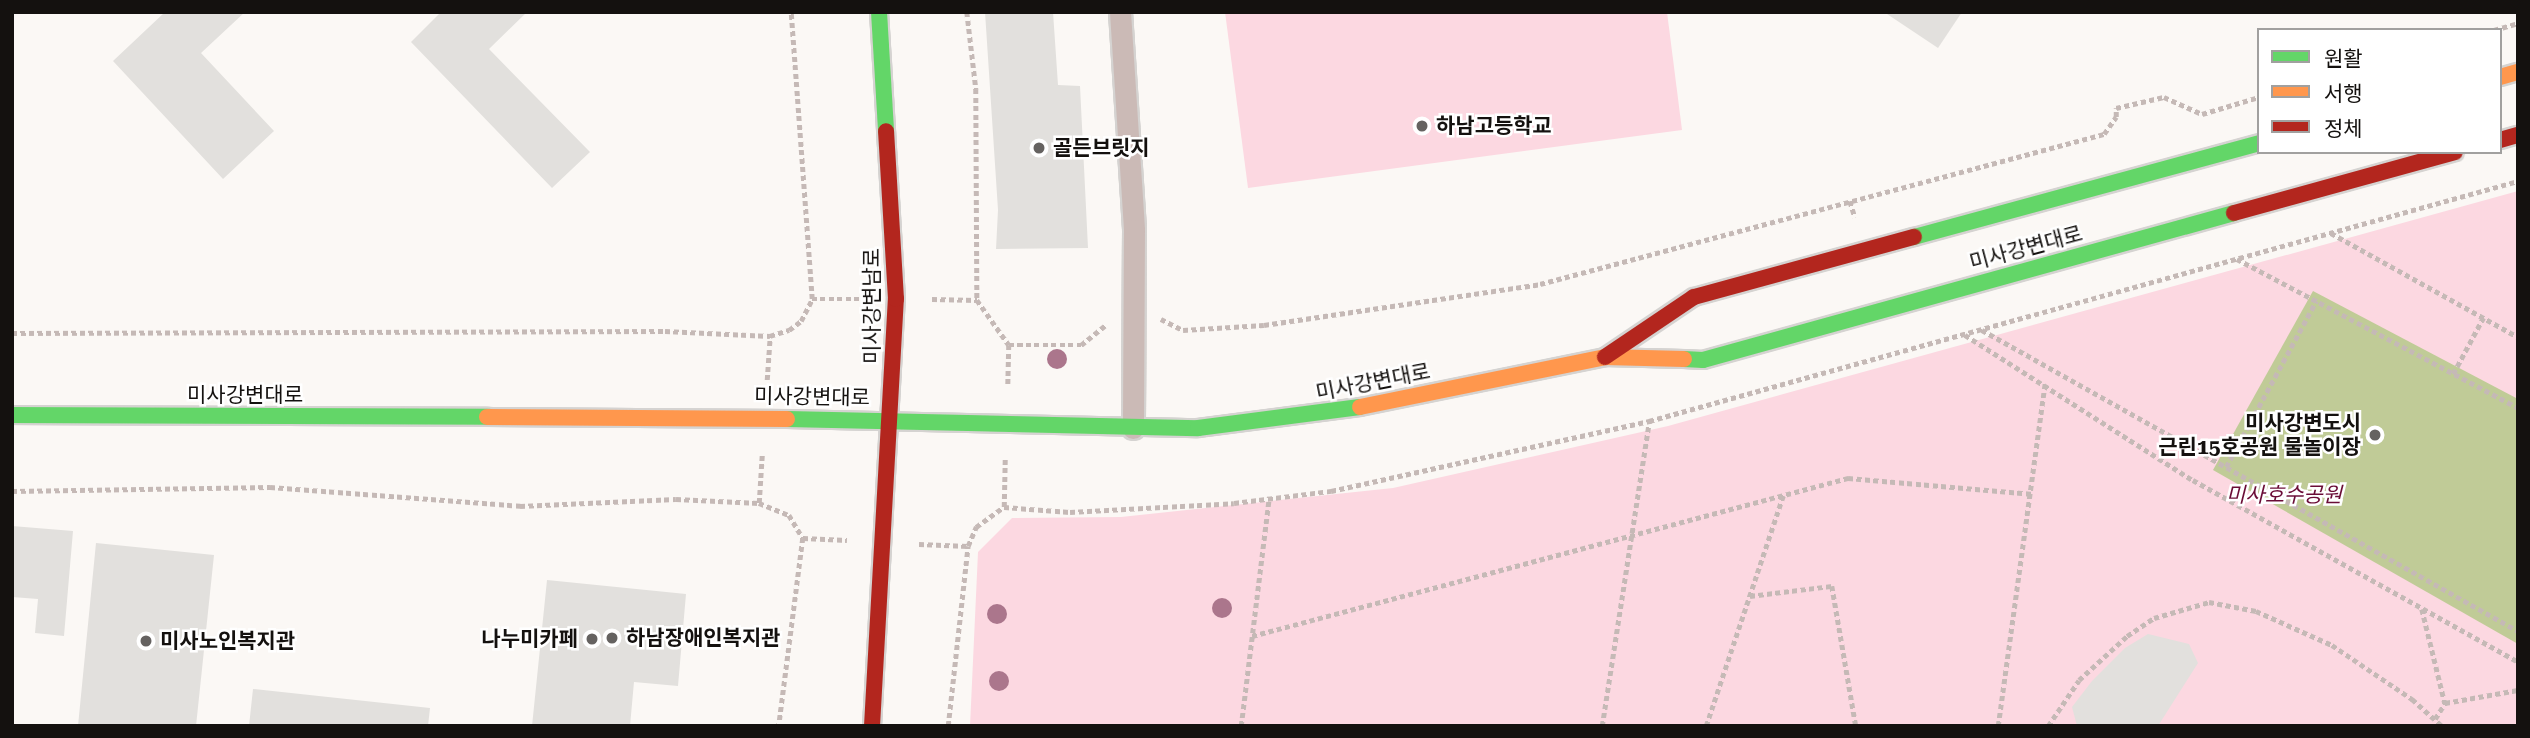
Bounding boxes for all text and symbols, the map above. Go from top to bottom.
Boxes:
legend [2257,28,2502,154]
text: 원활 [2324,47,2363,71]
text: 서행 [2324,82,2363,106]
place label: 하남고등학교 [1436,113,1552,139]
text: 정체 [2324,117,2363,141]
marker: 하남고등학교 [1414,118,1430,134]
place label: 골든브릿지 [1053,135,1150,161]
marker: 골든브릿지 [1031,140,1047,156]
street label: 미사강변대로 [1967,221,2085,275]
street label: 미사강변남로 [859,248,885,364]
street label: 미사강변대로 [1314,359,1432,405]
street label: 미사강변대로 [187,382,303,408]
street label: 미사강변대로 [754,383,870,411]
place label: 미사강변도시 근린15호공원 물놀이장 [2158,410,2361,460]
marker: 미사강변도시 근린15호공원 물놀이장 [2367,427,2383,443]
park label: 미사호수공원 [2226,482,2342,508]
place label: 하남장애인복지관 [626,625,781,651]
place label: 나누미카페 [481,626,578,652]
place label: 미사노인복지관 [160,628,295,654]
marker: 하남장애인복지관 [604,630,620,646]
marker: 나누미카페 [584,631,600,647]
marker: 미사노인복지관 [138,633,154,649]

